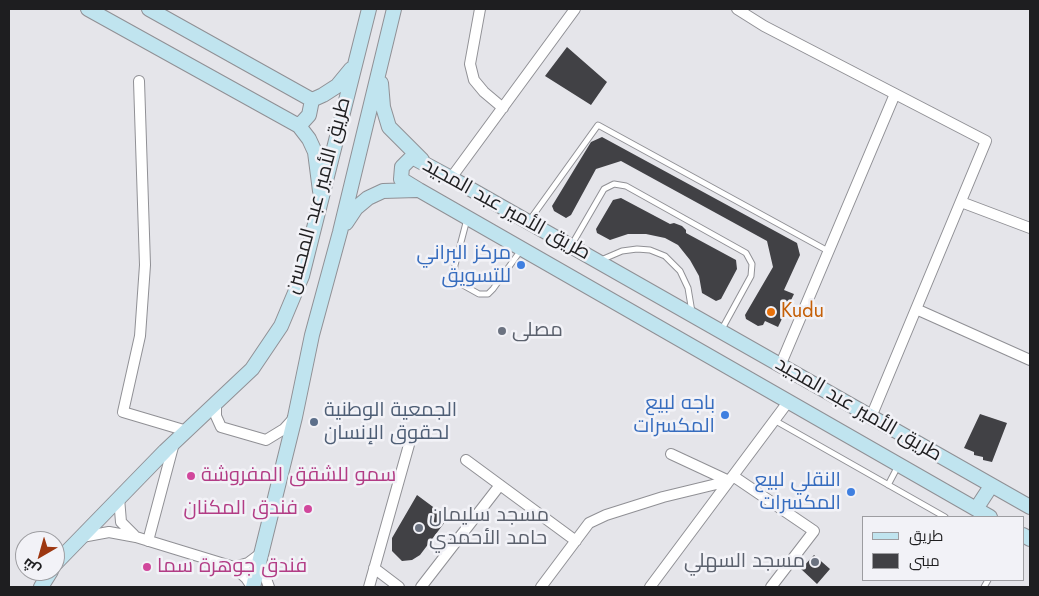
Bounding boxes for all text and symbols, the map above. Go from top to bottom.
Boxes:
street label: طريق الأمير عبد المحسن [281,95,357,297]
street label: طريق الأمير عبد المجيد [418,154,594,266]
place label: مركز البراني للتسويق [417,242,511,289]
marker: مركز البراني للتسويق [515,259,527,271]
place label: Kudu [781,300,824,324]
marker: Kudu [765,306,777,318]
place label: مصلى [512,319,563,343]
marker: مصلى [496,325,508,337]
street label: طريق الأمير عبد المجيد [771,353,945,467]
place label: باجه لبيع المكسرات [633,392,715,439]
place label: الجمعية الوطنية لحقوق الإنسان [324,399,457,446]
marker: باجه لبيع المكسرات [719,409,731,421]
marker: الجمعية الوطنية لحقوق الإنسان [308,416,320,428]
place label: سمو للشقق المفروشة [201,464,396,488]
place label: النقلي لبيع المكسرات [755,469,841,516]
marker: سمو للشقق المفروشة [185,470,197,482]
marker: النقلي لبيع المكسرات [845,486,857,498]
place label: فندق المكنان [183,497,298,521]
marker: فندق المكنان [302,503,314,515]
place label: مسجد سليمان حامد الأحمدي [429,504,549,551]
legend [862,516,1024,581]
marker: مسجد سليمان حامد الأحمدي [413,522,425,534]
text: طريق [909,525,943,547]
north arrow [15,531,65,581]
place label: مسجد السهلي [684,550,805,574]
text: مبنى [909,550,940,572]
text: ش [18,554,45,580]
place label: فندق جوهرة سما [157,555,307,579]
marker: مسجد السهلي [809,556,821,568]
marker: فندق جوهرة سما [141,561,153,573]

